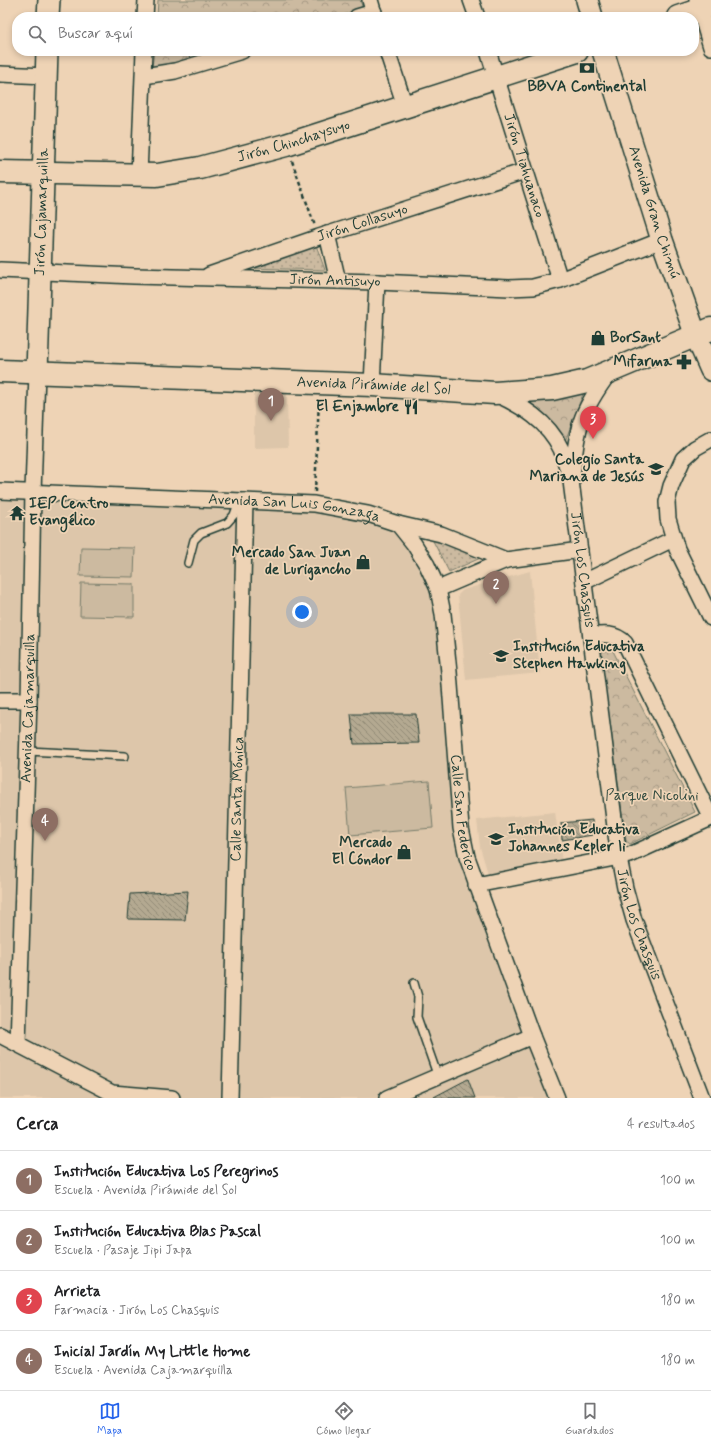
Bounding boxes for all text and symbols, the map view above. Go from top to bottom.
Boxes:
search box [12,12,699,56]
icon: search [26,23,48,45]
text: Buscar aquí [58,24,133,44]
bank icon: BBVA Continental [578,59,596,77]
place label: BBVA Continental [528,77,647,97]
street label: Jirón Tiahuanaco [498,111,550,220]
street label: Jirón Chinchaysuyo [235,115,353,168]
street label: Avenida Gran Chimú [623,143,685,281]
street label: Jirón Cajamarquilla [30,147,54,276]
street label: Jirón Collasuyo [315,199,410,247]
street label: Jirón Antisuyo [289,270,381,292]
place label: BorSant [610,328,661,348]
shop icon: BorSant [589,329,607,347]
place label: Mifarma [614,352,673,372]
pharmacy icon: Mifarma [675,353,693,371]
street label: Avenida Pirámide del Sol [296,372,451,400]
pin: 1 [258,388,284,421]
place label: El Enjambre [316,397,400,417]
restaurant icon: El Enjambre [402,398,420,416]
pin: 3 [580,406,606,439]
place label: Colegio Santa Mariana de Jesús [530,450,645,487]
school or university icon: Colegio Santa Mariana de Jesús [647,460,665,478]
street label: Avenida San Luis Gonzaga [208,490,383,528]
place label: IEP Centro Evangélico [29,494,109,533]
temple icon: IEP Centro Evangélico [8,504,26,522]
street label: Jirón Los Chasquis [565,511,600,629]
place label: Mercado San Juan de Lurigancho [232,543,352,581]
shop icon: Mercado San Juan de Lurigancho [354,553,372,571]
pin: 2 [483,571,509,604]
your location [292,602,312,622]
street label: Avenida Cajamarquilla [16,633,40,783]
place label: Institución Educativa Stephen Hawking [513,637,645,675]
school or university icon: Institución Educativa Stephen Hawking [492,647,510,665]
street label: Calle Santa Mónica [226,736,249,862]
street label: Calle San Federico [445,754,481,874]
park label: Parque Nicolini [605,786,699,806]
pin: 4 [32,808,58,841]
place label: Institución Educativa Johannes Kepler Ii [508,820,640,857]
school or university icon: Institución Educativa Johannes Kepler Ii [487,830,505,848]
place label: Mercado El Cóndor [332,833,393,870]
shop icon: Mercado El Cóndor [395,843,413,861]
street label: Jirón Los Chasquis [611,867,666,984]
text: Cerca [16,1113,59,1135]
text: 4 resultados [627,1116,695,1133]
text: Institución Educativa Los Peregrinos [54,1162,278,1182]
text: 1 [26,1172,32,1189]
text: 100 m [660,1172,695,1189]
text: Escuela · Avenida Pirámide del Sol [54,1182,237,1199]
text: Institución Educativa Blas Pascal [54,1222,261,1242]
text: 2 [26,1232,32,1249]
text: 100 m [660,1232,695,1249]
text: Escuela · Pasaje Jipi Japa [54,1242,192,1259]
text: Arrieta [54,1282,101,1302]
text: 3 [26,1292,32,1309]
text: 180 m [660,1292,695,1309]
text: Farmacia · Jirón Los Chasquis [54,1302,219,1319]
text: Inicial Jardín My Little Home [54,1342,250,1362]
text: 4 [25,1352,33,1369]
text: 180 m [660,1352,695,1369]
text: Escuela · Avenida Cajamarquilla [54,1362,233,1379]
tab: Mapa [97,1400,122,1438]
tab: Cómo llegar [316,1400,371,1438]
tab: Guardados [565,1400,614,1438]

